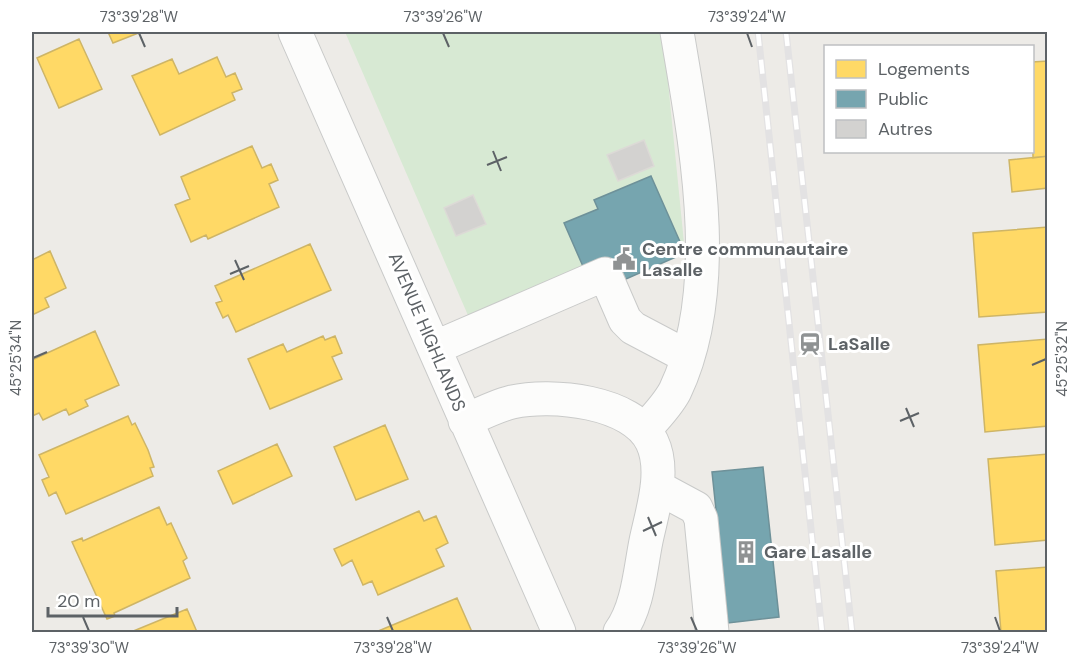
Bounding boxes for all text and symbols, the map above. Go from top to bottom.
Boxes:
text: 73°39'28"W [100,7,179,27]
text: 73°39'26"W [404,7,483,27]
text: 73°39'24"W [708,7,787,27]
legend [824,45,1034,153]
text: Logements [878,57,970,81]
text: Public [878,87,929,111]
text: Autres [878,117,933,141]
place label: Centre communautaire Lasalle [642,237,848,282]
public building icon: Centre communautaire Lasalle [611,246,637,272]
street label: AVENUE HIGHLANDS [383,249,471,415]
text: 45°25'34"N [6,320,26,396]
text: 45°25'32"N [1052,321,1072,397]
station icon: LaSalle [797,331,823,357]
place label: LaSalle [828,332,891,356]
building icon: Gare Lasalle [733,539,759,565]
place label: Gare Lasalle [764,540,872,564]
scale bar [48,580,177,618]
text: 20 m [57,589,100,613]
text: 73°39'30"W [49,638,129,658]
text: 73°39'28"W [354,638,433,658]
text: 73°39'26"W [658,638,737,658]
text: 73°39'24"W [961,638,1040,658]

